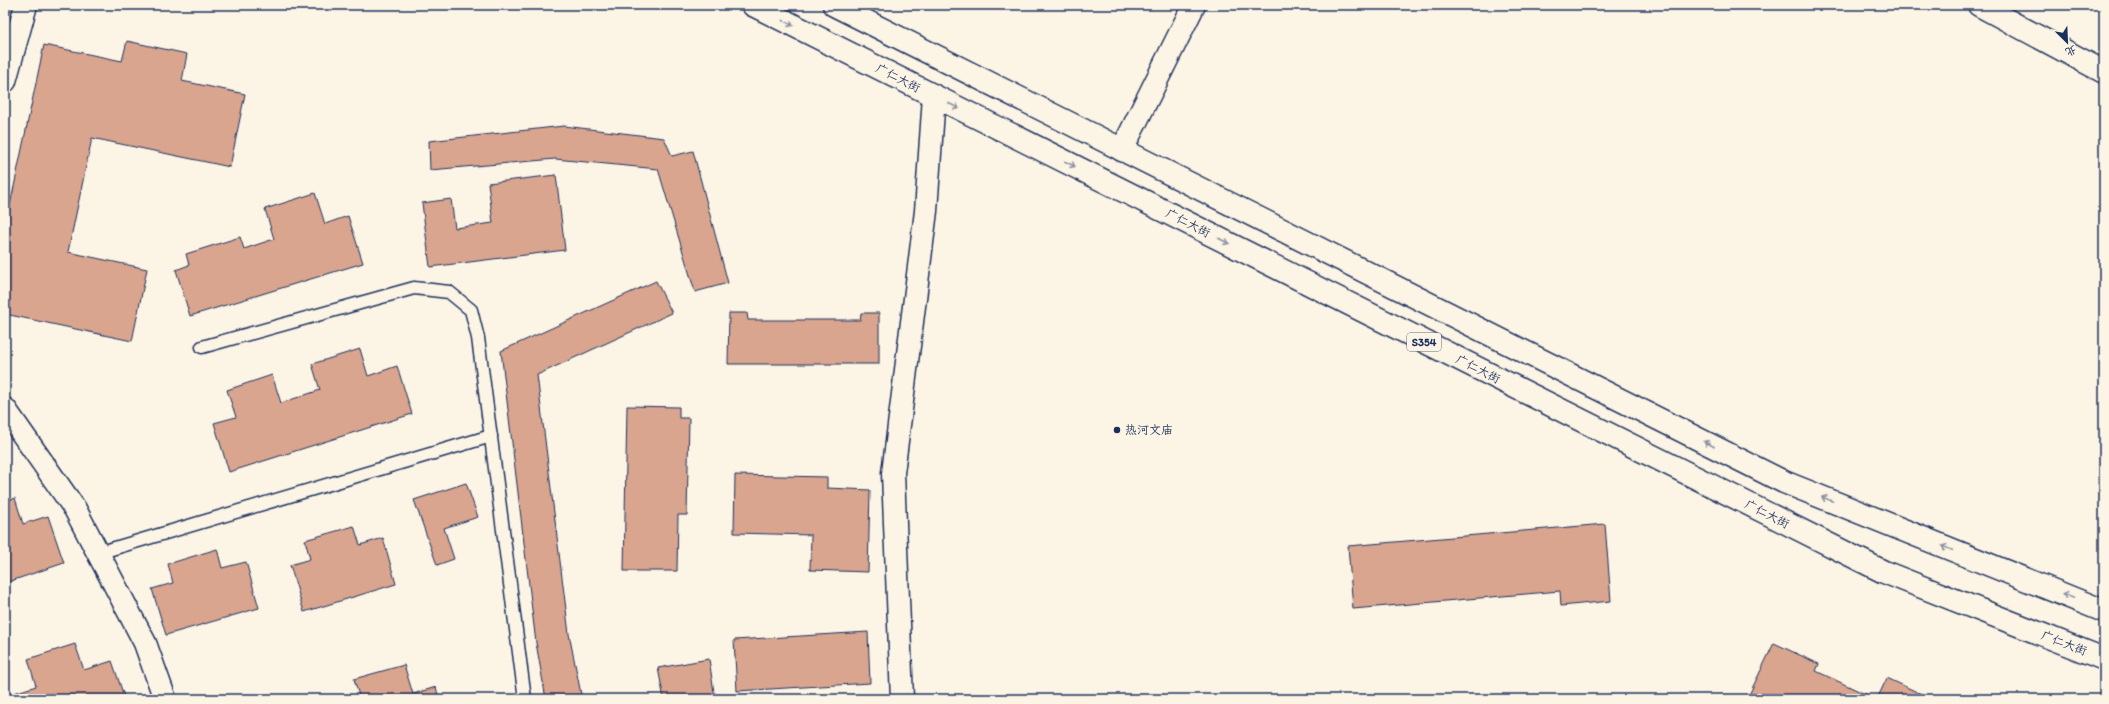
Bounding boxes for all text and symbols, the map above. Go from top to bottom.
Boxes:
one-way arrow [781,19,793,27]
north arrow [2047,22,2087,62]
text: 北 [2063,43,2079,59]
street label: 广仁大街 [873,61,923,95]
one-way arrow [948,103,960,110]
one-way arrow [1064,161,1076,168]
street label: 广仁大街 [1163,206,1213,240]
one-way arrow [1218,238,1230,245]
road number: S354 [1407,333,1441,351]
street label: 广仁大街 [1453,352,1503,386]
place label: 热河文庙 [1125,423,1173,437]
marker: 热河文庙 [1112,425,1122,435]
one-way arrow [1703,440,1715,448]
one-way arrow [1821,495,1833,503]
street label: 广仁大街 [1742,497,1792,531]
one-way arrow [1942,543,1954,551]
one-way arrow [2062,592,2074,600]
street label: 广仁大街 [2039,628,2089,658]

